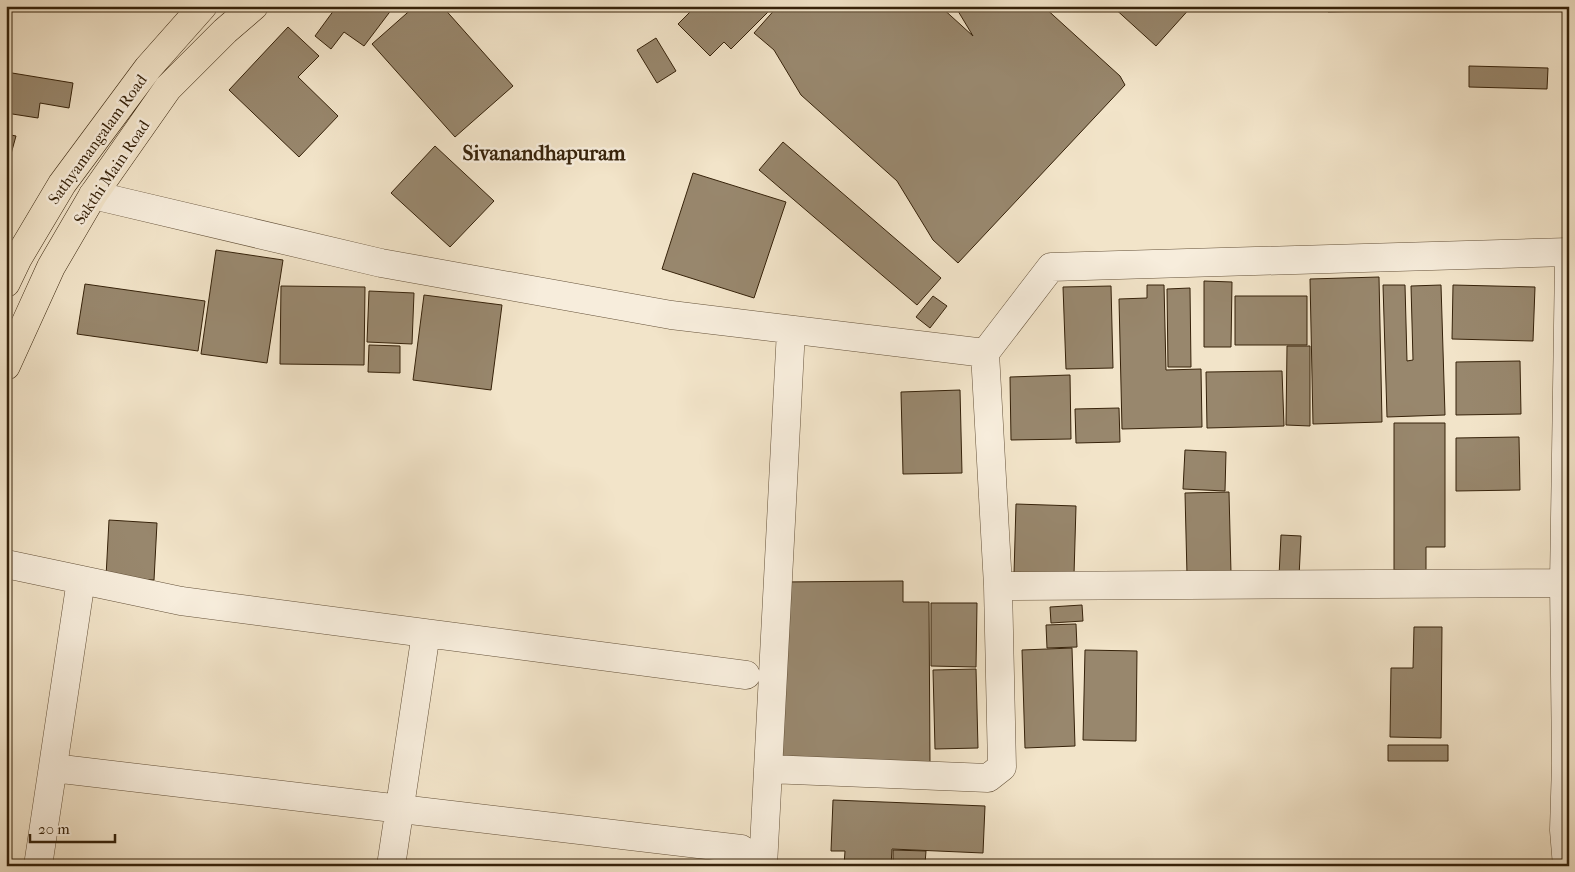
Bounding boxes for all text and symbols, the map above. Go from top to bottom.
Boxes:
street label: Sathyamangalam Road [44,71,151,208]
street label: Sakthi Main Road [69,116,154,228]
district label: Sivanandhapuram [463,141,626,165]
scale bar [30,812,115,844]
text: 20 m [38,820,70,838]

